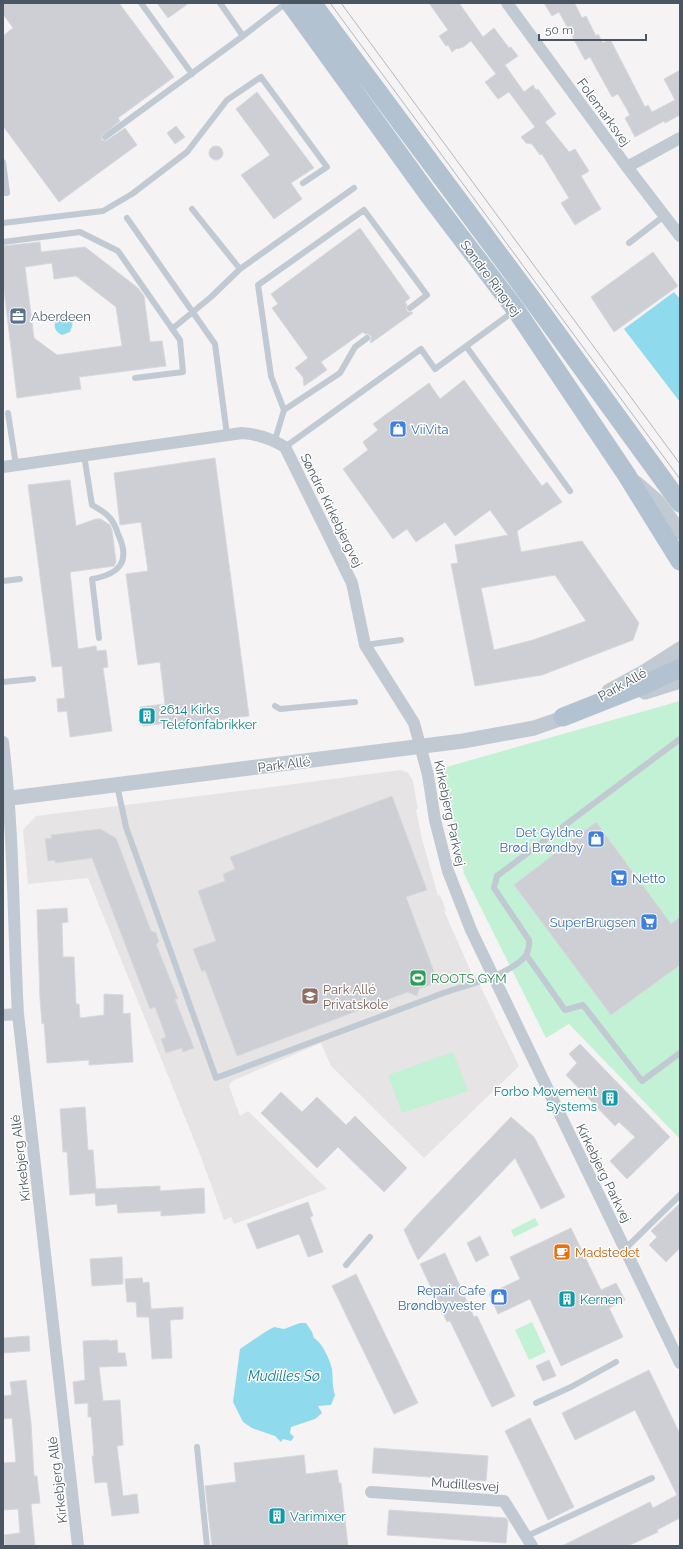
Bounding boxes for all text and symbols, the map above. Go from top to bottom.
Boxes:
scale bar [539,16,646,42]
text: 50 m [545,23,573,37]
street label: Folemarksvej [574,76,633,149]
street label: Søndre Ringvej [457,238,524,319]
office icon: Aberdeen [8,306,28,326]
place label: Aberdeen [31,309,91,324]
shop icon: ViiVita [388,419,408,439]
place label: ViiVita [411,422,449,437]
street label: Søndre Kirkebjergvej [297,451,366,570]
street label: Park Allé [595,665,649,704]
place label: 2614 Kirks Telefonfabrikker [160,702,257,732]
building icon: 2614 Kirks Telefonfabrikker [137,706,157,726]
street label: Park Allé [257,754,312,775]
street label: Kirkebjerg Parkvej [431,759,468,868]
place label: Det Gyldne Brød Brøndby [500,825,583,855]
shop icon: Det Gyldne Brød Brøndby [586,829,606,849]
supermarket icon: Netto [609,868,629,888]
place label: Netto [632,871,666,886]
supermarket icon: SuperBrugsen [639,912,659,932]
place label: SuperBrugsen [550,915,636,930]
sports icon: ROOTS GYM [408,968,428,988]
place label: ROOTS GYM [431,971,507,986]
place label: Park Allé Privatskole [323,982,389,1012]
school or university icon: Park Allé Privatskole [300,986,320,1006]
place label: Forbo Movement Systems [494,1084,598,1114]
building icon: Forbo Movement Systems [600,1088,620,1108]
street label: Kirkebjerg Allé [8,1113,33,1202]
street label: Kirkebjerg Parkvej [573,1121,634,1225]
cafe icon: Madstedet [552,1242,572,1262]
place label: Madstedet [575,1245,640,1260]
place label: Repair Cafe Brøndbyvester [398,1283,486,1313]
shop icon: Repair Cafe Brøndbyvester [489,1287,509,1307]
building icon: Kernen [557,1289,577,1309]
place label: Kernen [580,1292,623,1307]
water label: Mudilles Sø [248,1368,320,1384]
street label: Kirkebjerg Allé [45,1435,70,1524]
street label: Mudillesvej [430,1475,499,1494]
building icon: Varimixer [267,1506,287,1526]
place label: Varimixer [290,1509,346,1524]

